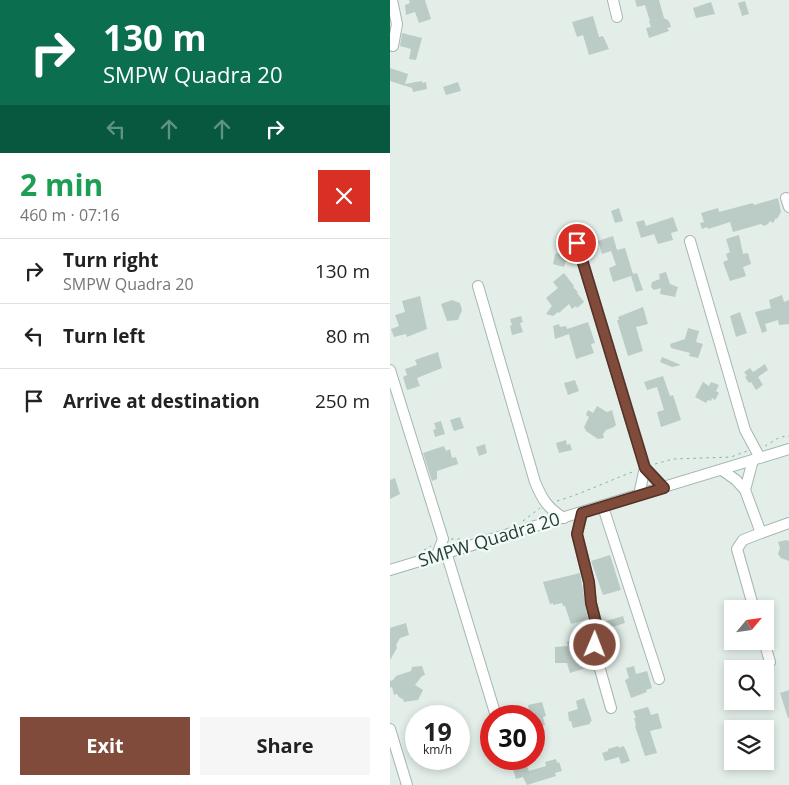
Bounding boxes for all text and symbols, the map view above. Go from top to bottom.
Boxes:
text: 130 m [103,14,207,61]
icon: right [20,20,85,85]
text: SMPW Quadra 20 [103,59,283,89]
icon: left [102,115,130,143]
icon: ahead [155,115,183,143]
icon: ahead [208,115,236,143]
icon: right [261,115,289,143]
text: 2 min [20,164,103,205]
button: close [318,170,370,222]
text: 460 m · 07:16 [20,204,120,226]
pin [556,222,598,264]
icon: arrive [563,229,591,257]
text: Turn right [63,247,158,273]
icon: right [20,257,48,285]
text: 130 m [315,258,370,284]
text: SMPW Quadra 20 [63,273,194,295]
icon: left [20,322,48,350]
text: Turn left [63,323,145,349]
text: 80 m [326,323,370,349]
icon: arrive [20,387,48,415]
text: Arrive at destination [63,388,260,414]
text: 250 m [315,388,370,414]
street label: SMPW Quadra 20 [415,506,562,572]
north arrow [724,600,774,650]
map controls [724,600,774,770]
position arrow [568,618,620,670]
button: search [724,660,774,710]
speed limit sign: 30 [480,705,545,770]
text: 19 [423,714,452,748]
button: Exit [20,717,190,775]
button: Share [200,717,370,775]
button: layers [724,720,774,770]
text: km/h [423,741,452,758]

